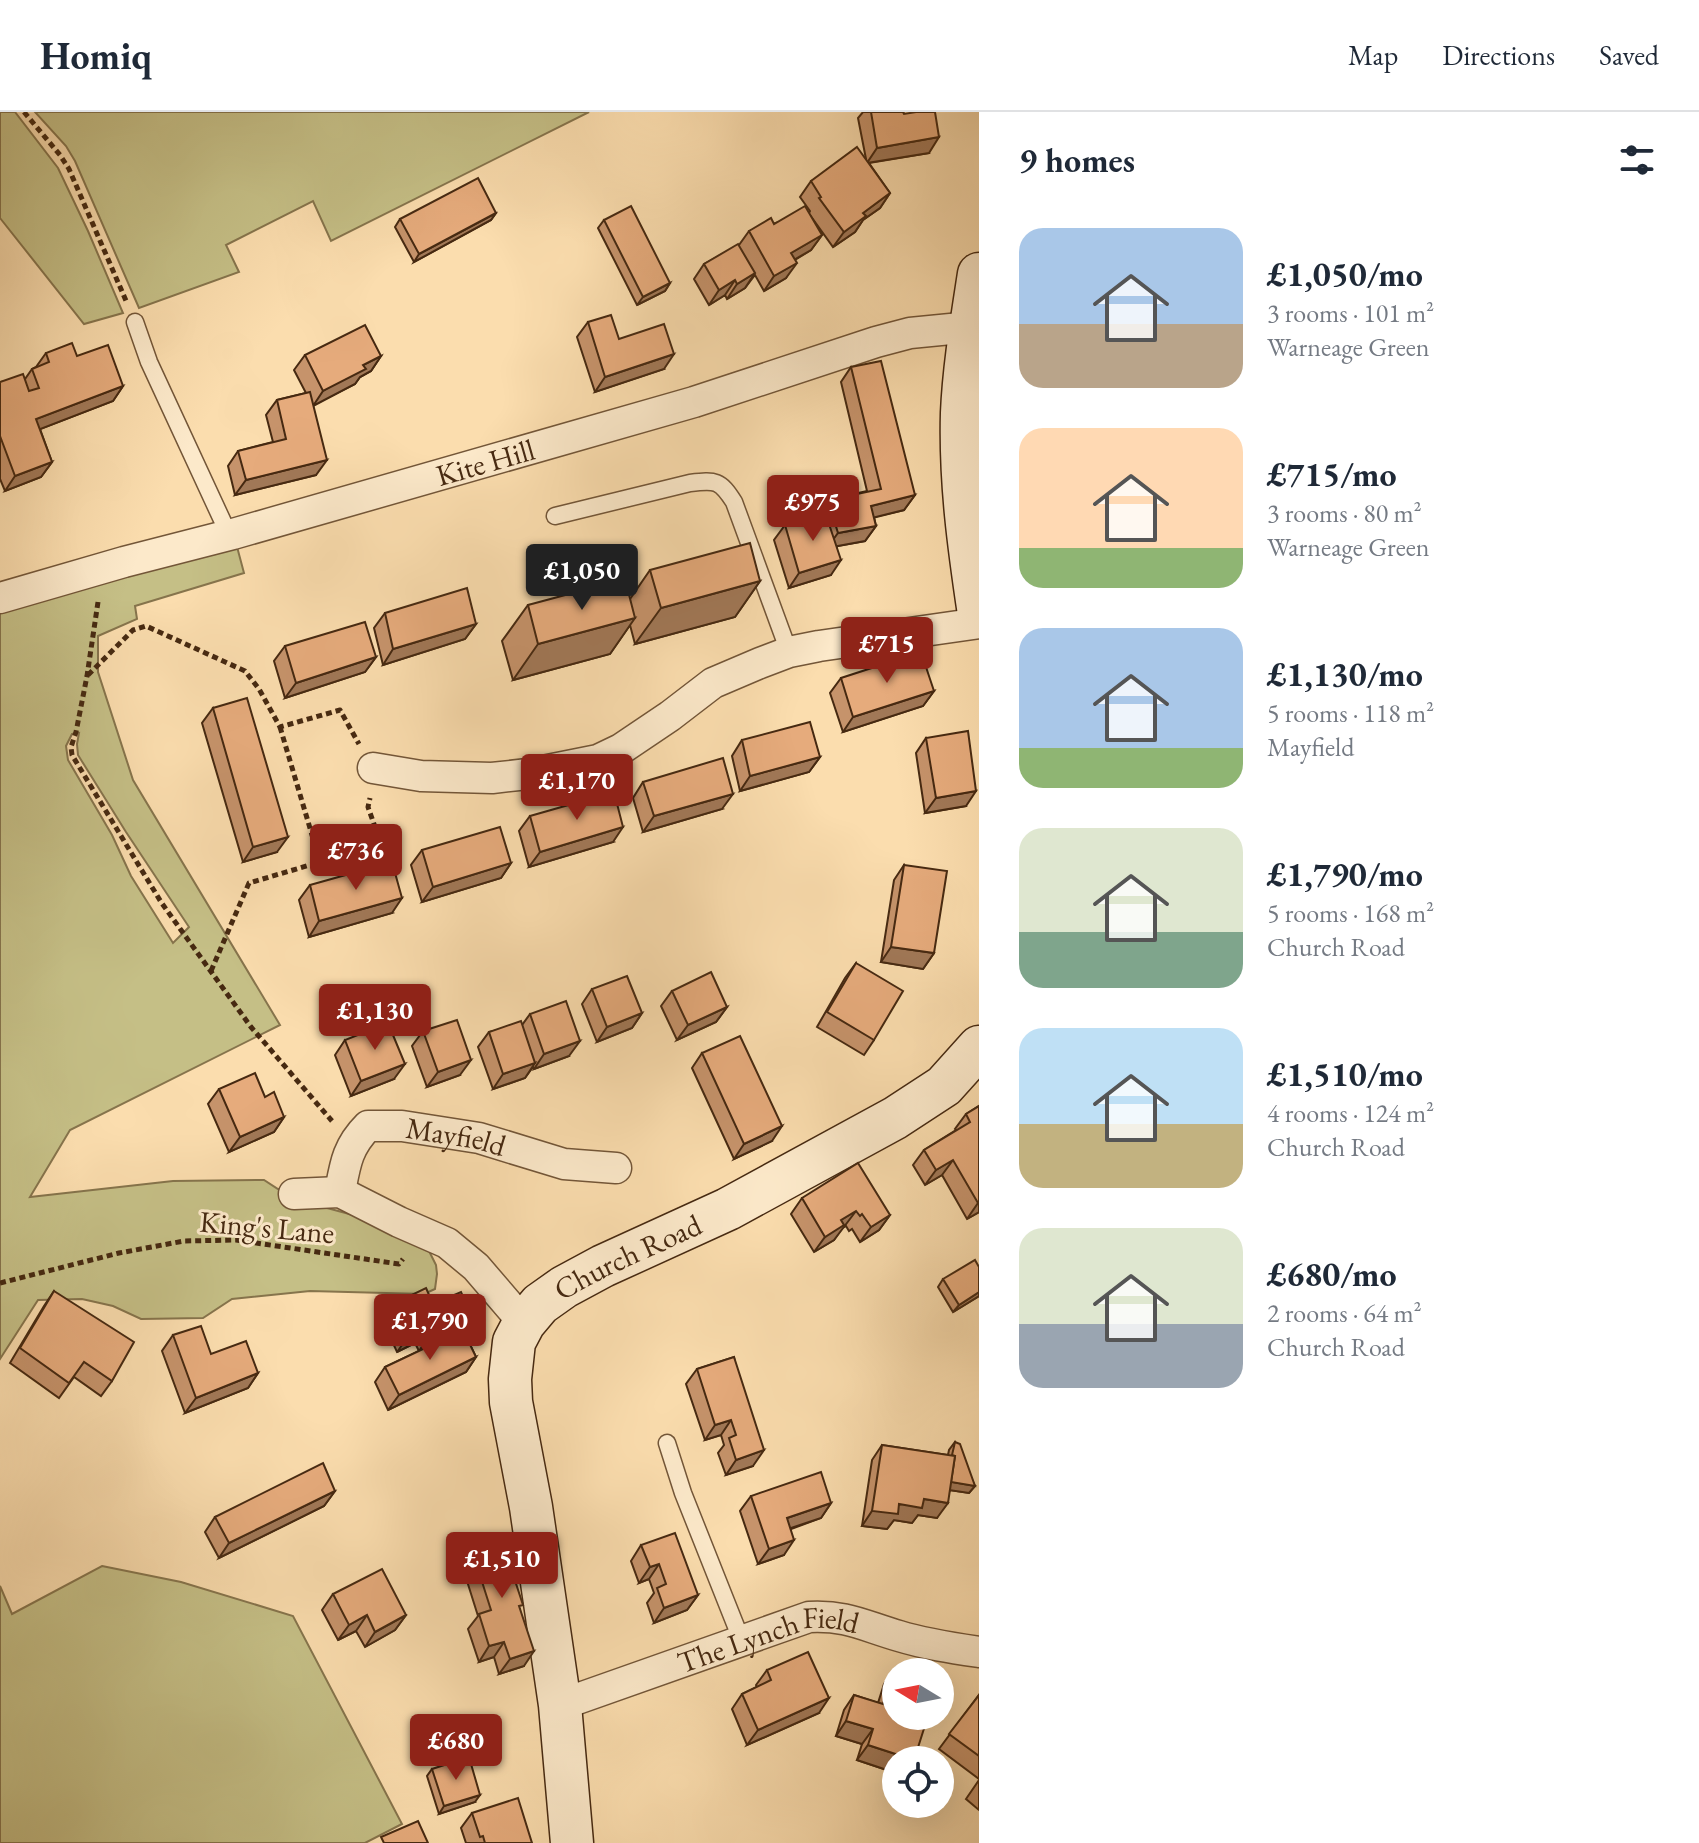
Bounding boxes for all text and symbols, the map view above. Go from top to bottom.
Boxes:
text: Homiq [40,31,152,80]
text: Map [1348,37,1398,73]
text: Directions [1442,37,1555,73]
text: Saved [1599,37,1659,73]
text: 9 homes [1019,138,1135,182]
icon: filters [1615,138,1659,182]
text: £1,050/mo [1267,252,1423,296]
icon: home [1083,260,1179,356]
text: 3 rooms · 101 m² [1267,296,1434,330]
text: Warneage Green [1267,330,1430,364]
street label: Kite Hill [431,429,539,494]
text: £715/mo [1267,452,1397,496]
icon: home [1083,460,1179,556]
pin: £975 [766,475,860,543]
text: £975 [785,484,841,518]
text: 3 rooms · 80 m² [1267,496,1422,530]
text: Warneage Green [1267,530,1430,564]
pin: £1,050 [517,544,647,612]
text: £1,050 [544,553,620,587]
pin: £715 [840,617,934,685]
text: £715 [859,626,915,660]
text: £1,130/mo [1267,652,1423,696]
icon: home [1083,660,1179,756]
text: 5 rooms · 118 m² [1267,696,1434,730]
text: Mayfield [1267,730,1354,764]
pin: £1,170 [512,754,642,822]
text: £1,170 [539,763,615,797]
pin: £736 [309,824,403,892]
text: £736 [328,833,384,867]
text: £1,790/mo [1267,852,1423,896]
icon: home [1083,860,1179,956]
text: 5 rooms · 168 m² [1267,896,1434,930]
text: Church Road [1267,930,1405,964]
pin: £1,130 [310,984,440,1052]
text: £1,130 [337,993,413,1027]
text: £1,510/mo [1267,1052,1423,1096]
icon: home [1083,1060,1179,1156]
text: 4 rooms · 124 m² [1267,1096,1434,1130]
street label: Mayfield [403,1107,512,1165]
text: Church Road [1267,1130,1405,1164]
street label: King's Lane [198,1202,336,1252]
street label: Church Road [547,1204,708,1308]
text: £680/mo [1267,1252,1397,1296]
icon: home [1083,1260,1179,1356]
pin: £1,790 [365,1294,495,1362]
text: 2 rooms · 64 m² [1267,1296,1422,1330]
text: £1,790 [392,1303,468,1337]
text: Church Road [1267,1330,1405,1364]
pin: £1,510 [437,1532,567,1600]
text: £1,510 [464,1541,540,1575]
street label: The Lynch Field [672,1597,864,1682]
north arrow [882,1658,954,1730]
map controls [882,1658,954,1818]
pin: £680 [409,1714,503,1782]
text: £680 [428,1723,484,1757]
button: locate [882,1746,954,1818]

